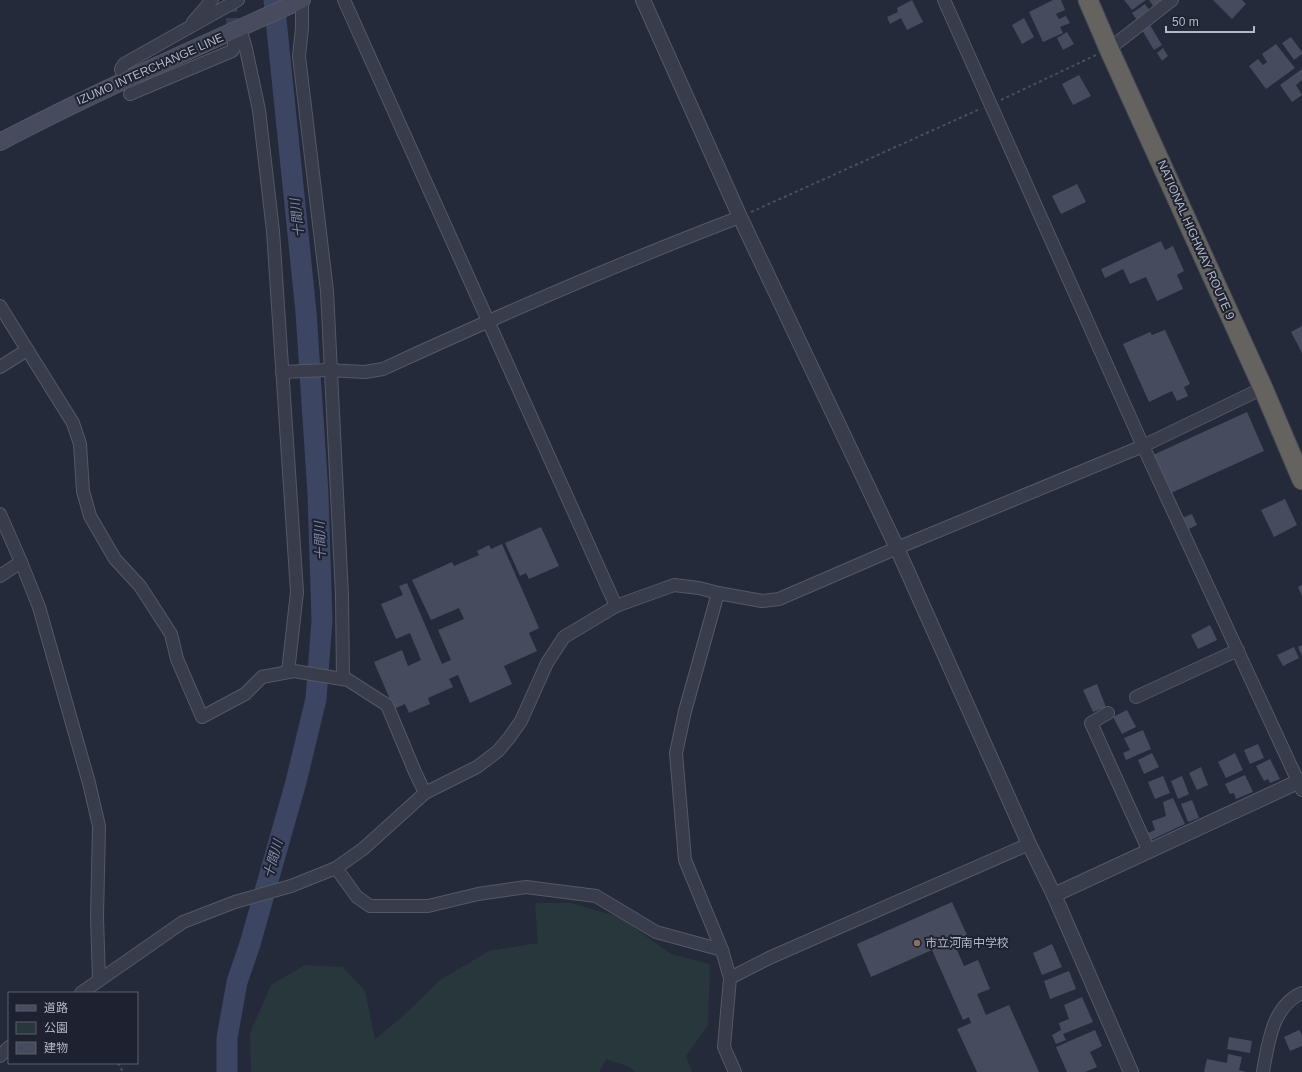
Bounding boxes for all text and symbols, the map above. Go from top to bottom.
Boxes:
scale bar [1166,8,1254,34]
text: 50 m [1172,15,1199,29]
street label: IZUMO INTERCHANGE LINE [74,30,226,108]
street label: NATIONAL HIGHWAY ROUTE 9 [1154,158,1238,322]
water label: 十間川 [287,196,306,238]
water label: 十間川 [312,519,328,561]
water label: 十間川 [260,836,286,880]
place label: 市立河南中学校 [925,936,1009,950]
marker: 市立河南中学校 [912,938,922,948]
legend [8,992,138,1064]
text: 道路 [44,1001,68,1015]
text: 公園 [44,1021,68,1035]
text: 建物 [44,1041,68,1055]

